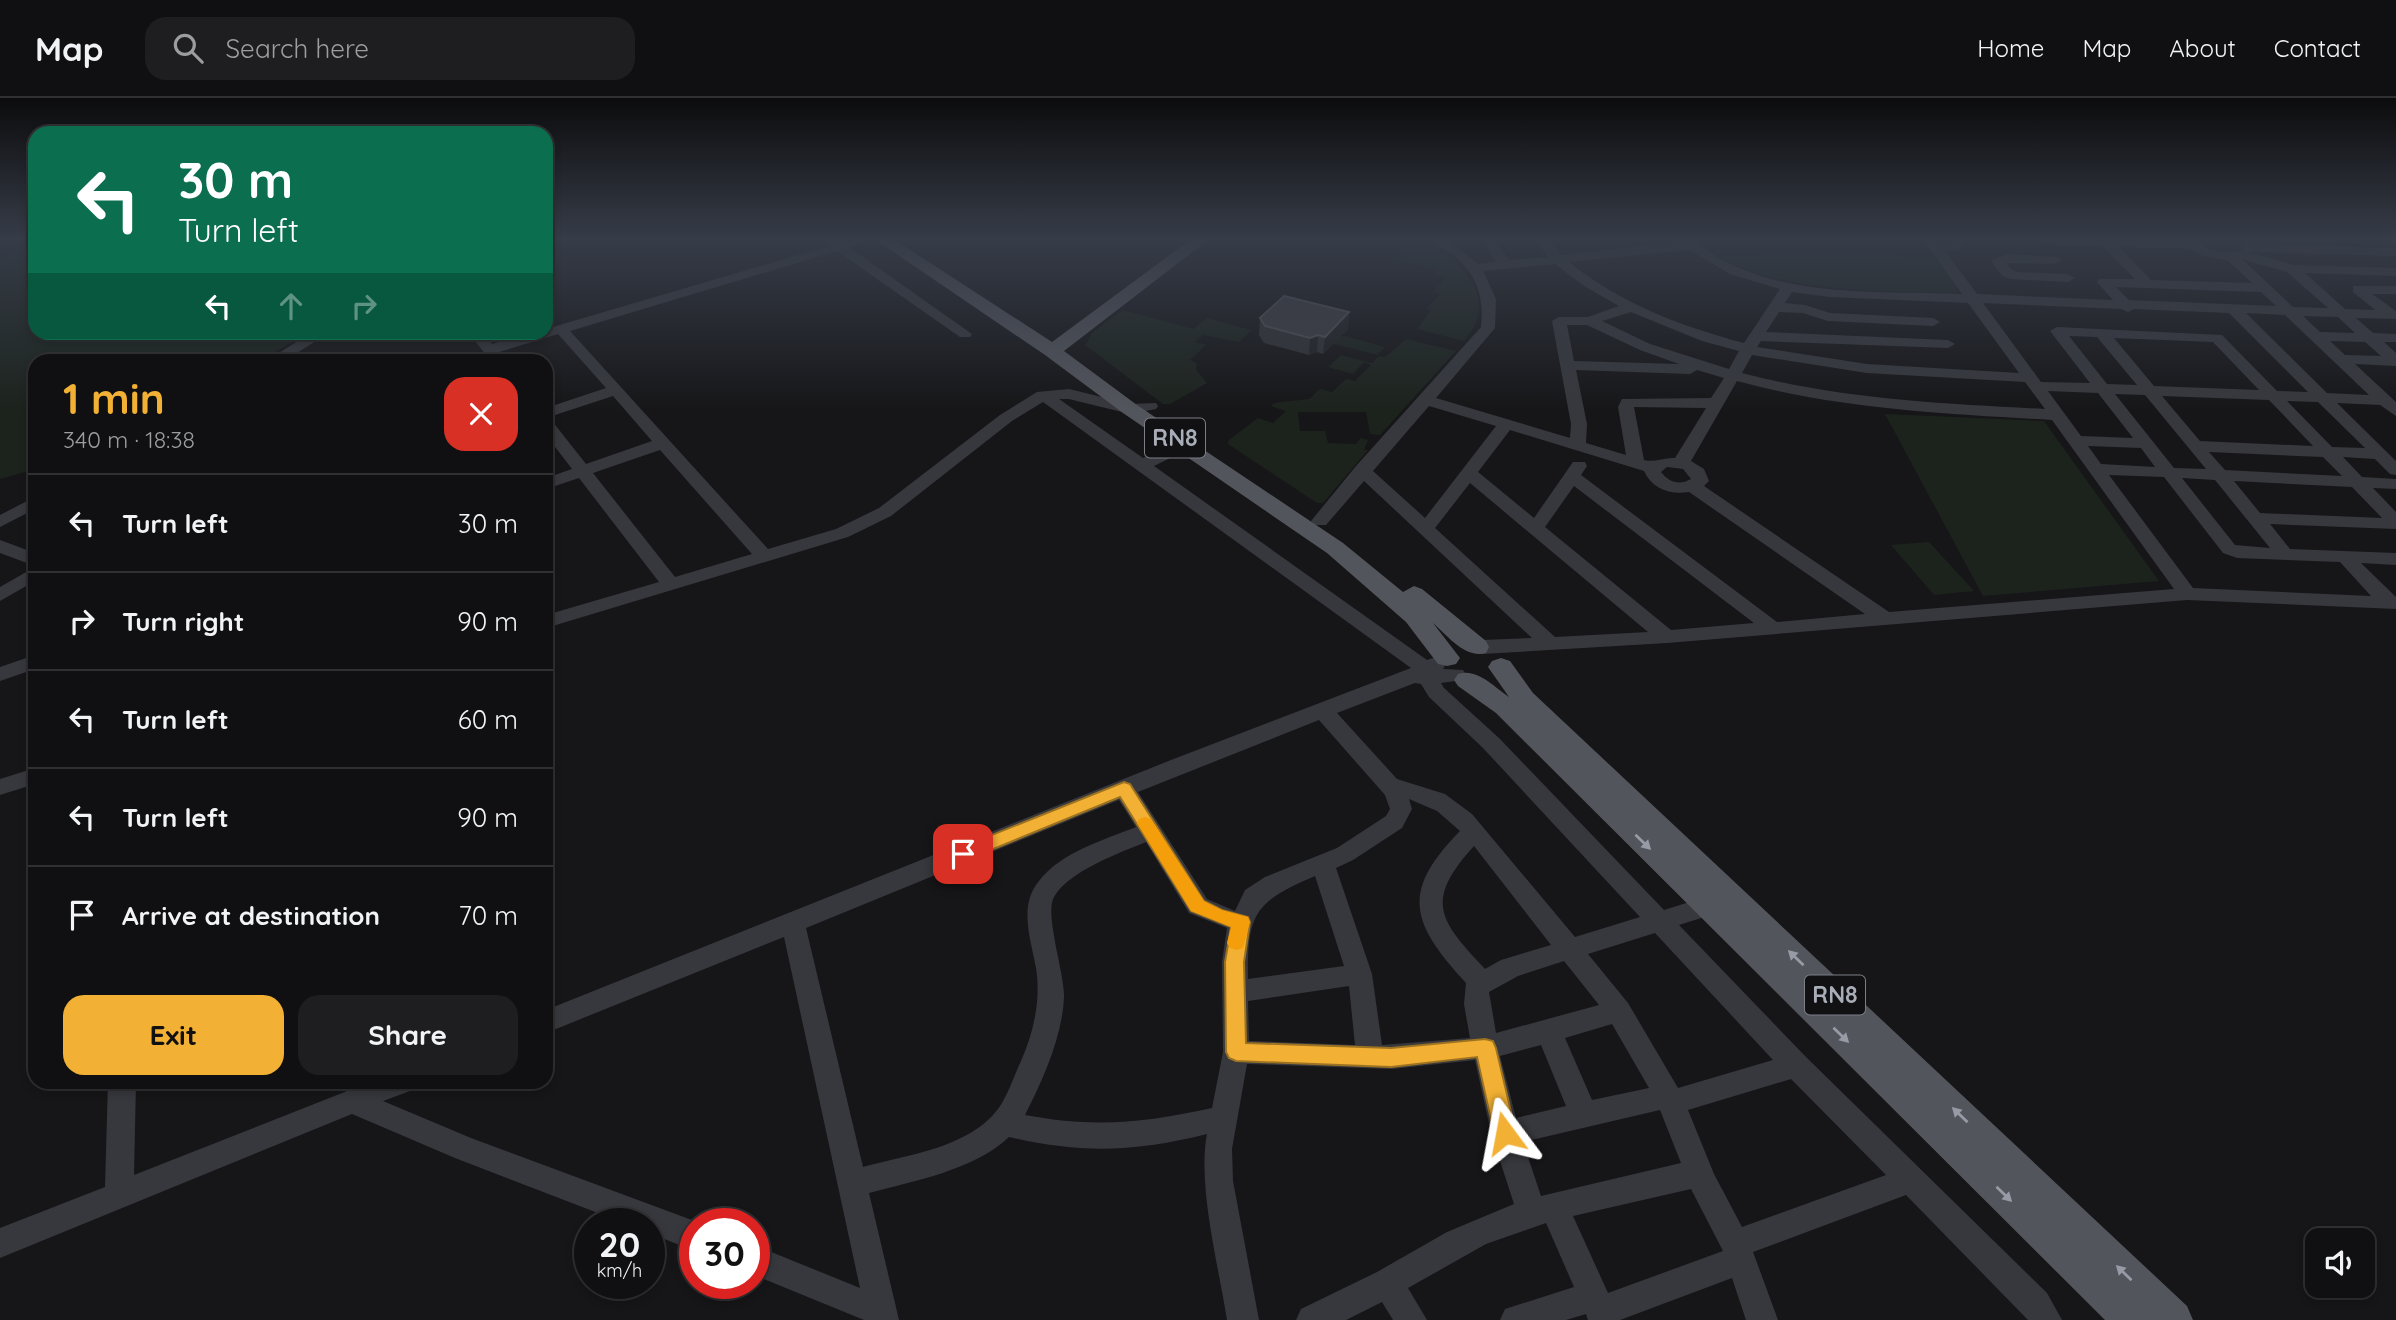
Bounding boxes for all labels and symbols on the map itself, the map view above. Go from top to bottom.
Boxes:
road number: RN8 [1145,418,1205,458]
pin [933,824,993,884]
one-way arrow [1634,833,1651,849]
one-way arrow [1787,949,1804,966]
road number: RN8 [1805,975,1865,1014]
one-way arrow [1833,1027,1849,1043]
position arrow [1468,1096,1542,1170]
one-way arrow [1952,1108,1969,1124]
one-way arrow [1995,1185,2011,1202]
speed limit sign: 30 [679,1208,770,1299]
one-way arrow [2116,1265,2133,1281]

